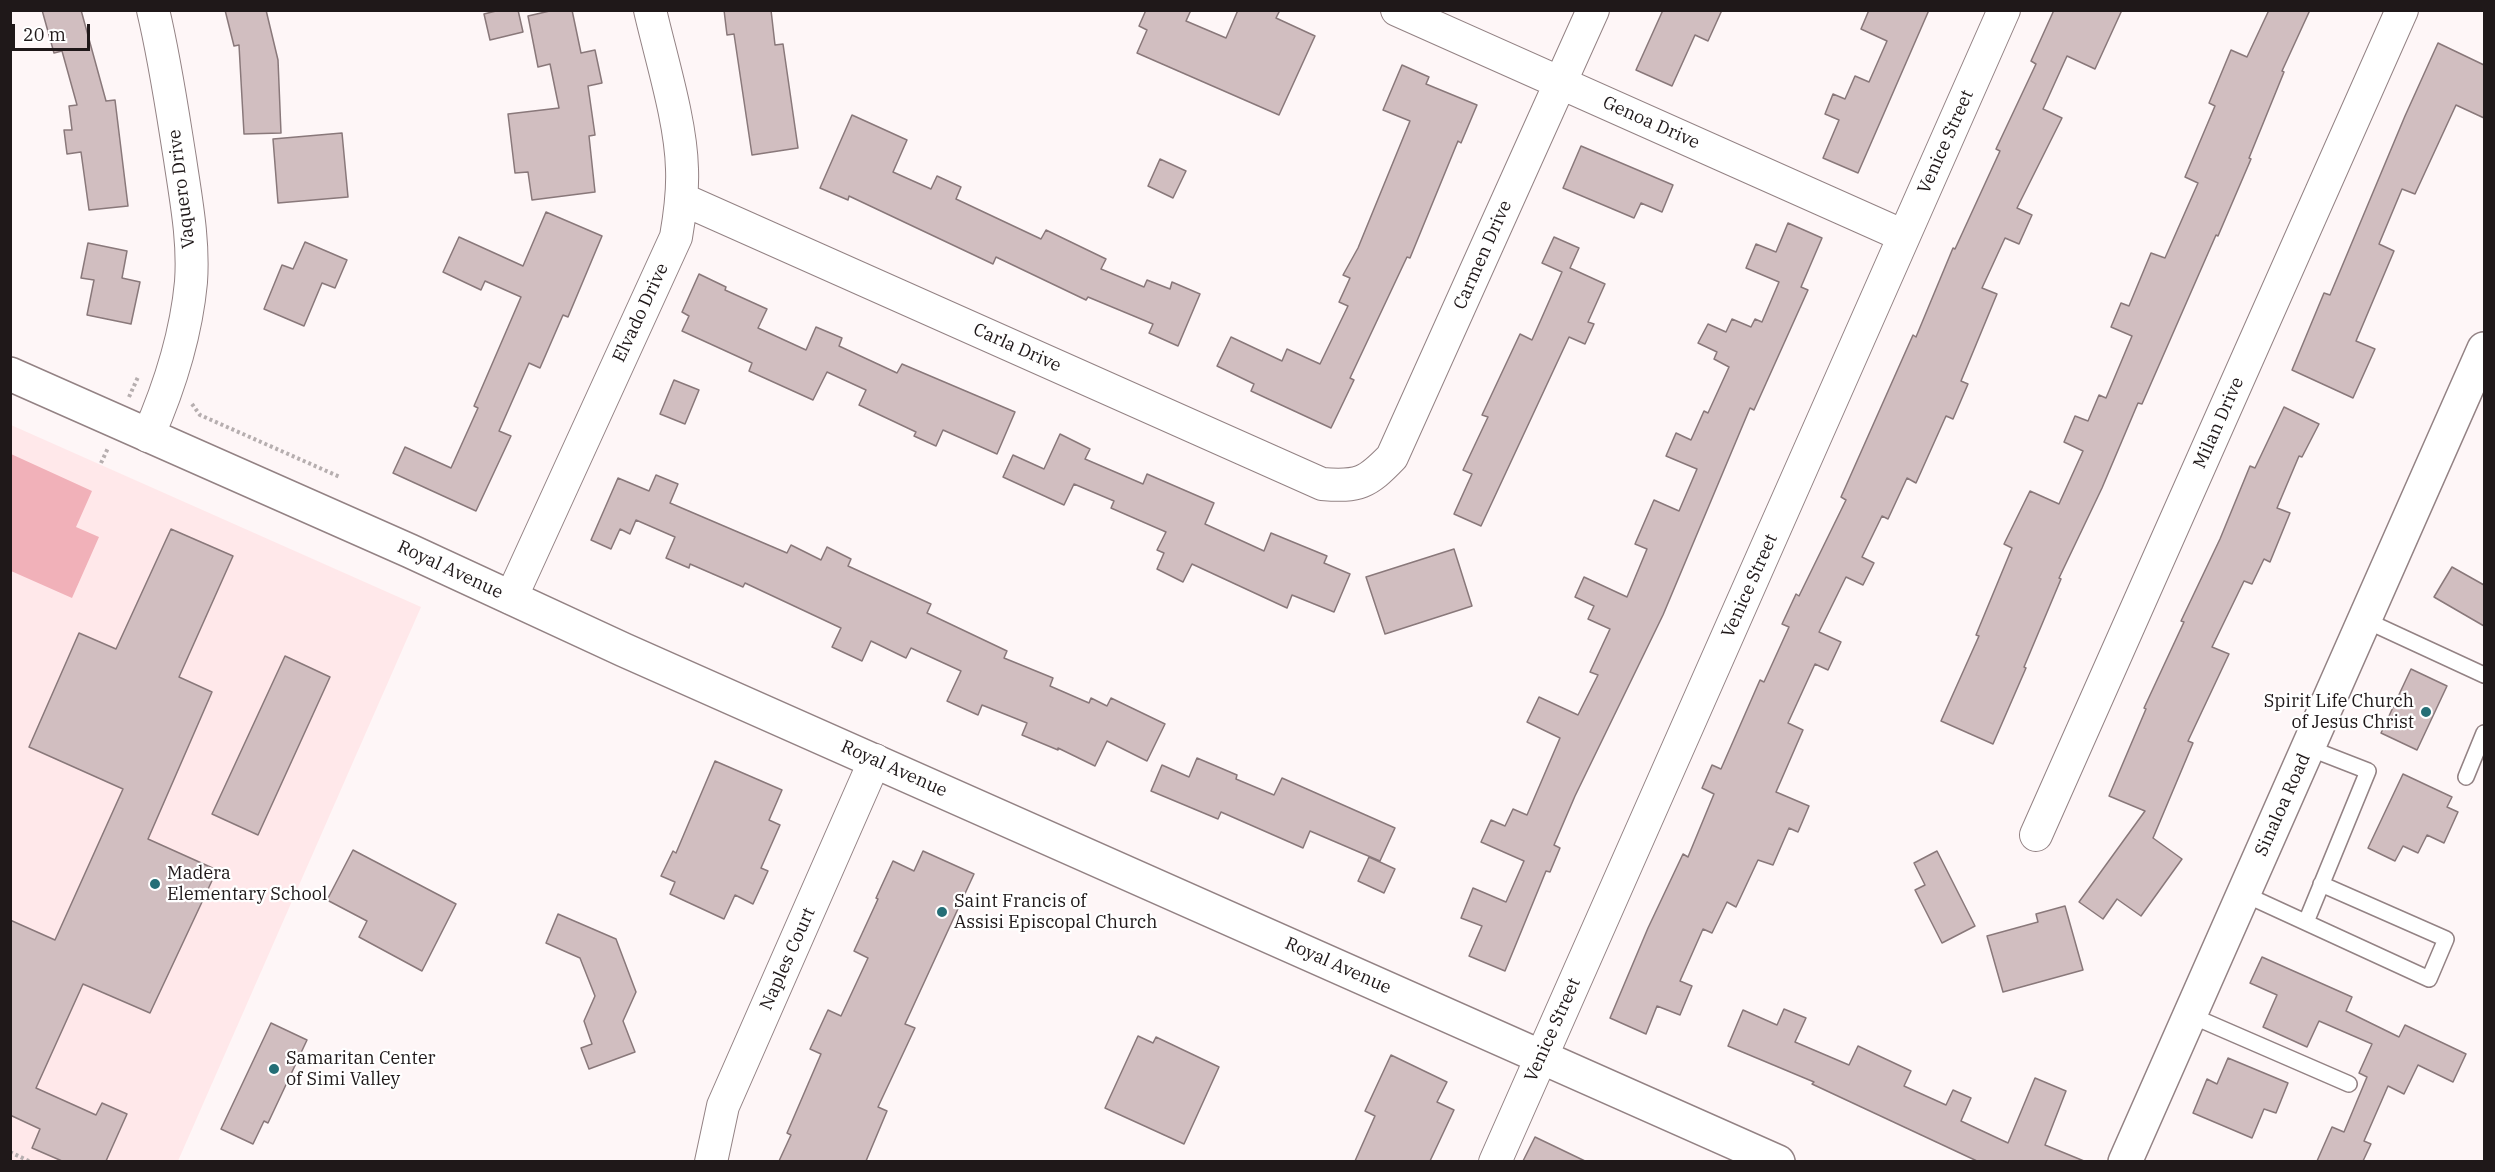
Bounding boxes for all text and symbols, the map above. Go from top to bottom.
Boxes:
scale bar [15,12,93,50]
text: 20 m [23,23,66,46]
street label: Venice Street [1914,87,1978,197]
street label: Genoa Drive [1599,92,1703,154]
street label: Vaquero Drive [164,128,200,250]
street label: Carmen Drive [1449,197,1517,313]
street label: Elvado Drive [609,260,673,366]
street label: Carla Drive [970,319,1064,377]
street label: Milan Drive [2189,374,2249,472]
street label: Venice Street [1718,531,1782,641]
street label: Royal Avenue [394,536,506,604]
place label: Spirit Life Church of Jesus Christ [2264,691,2414,734]
marker: Spirit Life Church of Jesus Christ [2419,705,2433,719]
street label: Royal Avenue [838,736,950,802]
street label: Sinaloa Road [2251,750,2315,860]
place label: Madera Elementary School [167,863,327,906]
marker: Madera Elementary School [148,877,162,891]
place label: Saint Francis of Assisi Episcopal Church [954,891,1158,934]
street label: Naples Court [756,904,820,1014]
marker: Saint Francis of Assisi Episcopal Church [935,905,949,919]
street label: Royal Avenue [1282,933,1394,999]
street label: Venice Street [1521,975,1585,1085]
place label: Samaritan Center of Simi Valley [286,1048,436,1090]
marker: Samaritan Center of Simi Valley [267,1062,281,1076]

